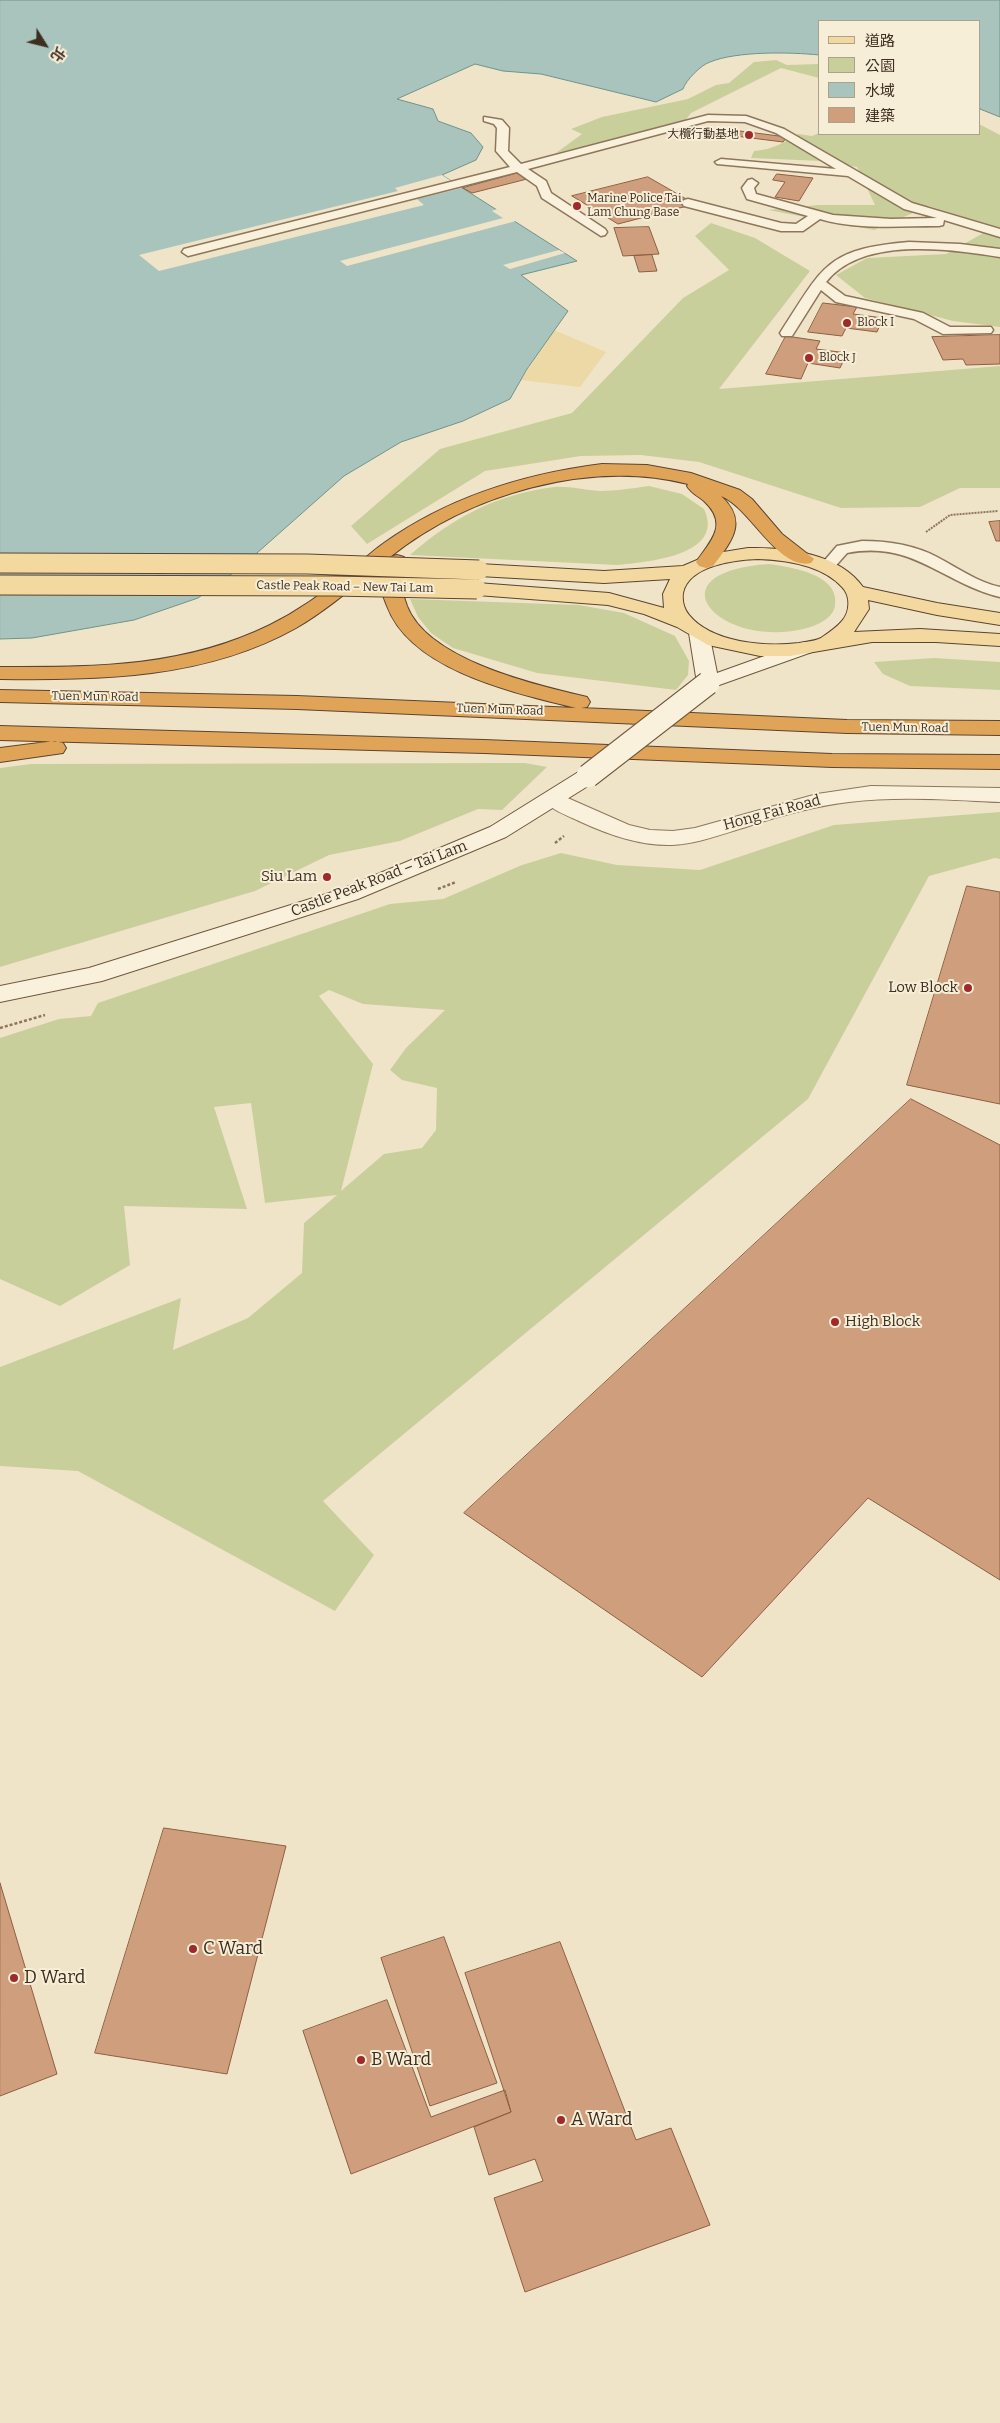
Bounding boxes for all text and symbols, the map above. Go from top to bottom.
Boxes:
north arrow [20,20,70,70]
legend [818,20,980,135]
text: 道路 [865,32,895,50]
text: 北 [47,43,69,65]
text: 公園 [865,57,895,75]
text: 水域 [865,82,895,100]
text: 建築 [865,107,895,125]
place label: 大欖行動基地 [667,128,739,142]
marker: 大欖行動基地 [743,129,755,141]
place label: Marine Police Tai Lam Chung Base [587,192,682,220]
marker: Marine Police Tai Lam Chung Base [571,200,583,212]
place label: Block I [857,316,894,330]
marker: Block I [841,317,853,329]
place label: Block J [819,351,856,365]
marker: Block J [803,352,815,364]
street label: Castle Peak Road – New Tai Lam [256,578,434,596]
street label: Tuen Mun Road [51,689,139,705]
street label: Tuen Mun Road [456,701,544,719]
street label: Tuen Mun Road [861,720,949,736]
street label: Hong Fai Road [721,791,823,835]
street label: Castle Peak Road – Tai Lam [289,837,469,921]
place label: Siu Lam [261,868,317,886]
marker: Siu Lam [321,871,333,883]
place label: Low Block [888,979,958,997]
marker: Low Block [962,982,974,994]
place label: High Block [845,1313,920,1331]
marker: High Block [829,1316,841,1328]
place label: C Ward [203,1938,263,1960]
marker: C Ward [187,1943,199,1955]
place label: D Ward [24,1967,85,1989]
marker: D Ward [8,1972,20,1984]
place label: B Ward [371,2049,431,2071]
marker: B Ward [355,2054,367,2066]
place label: A Ward [571,2109,632,2131]
marker: A Ward [555,2114,567,2126]

